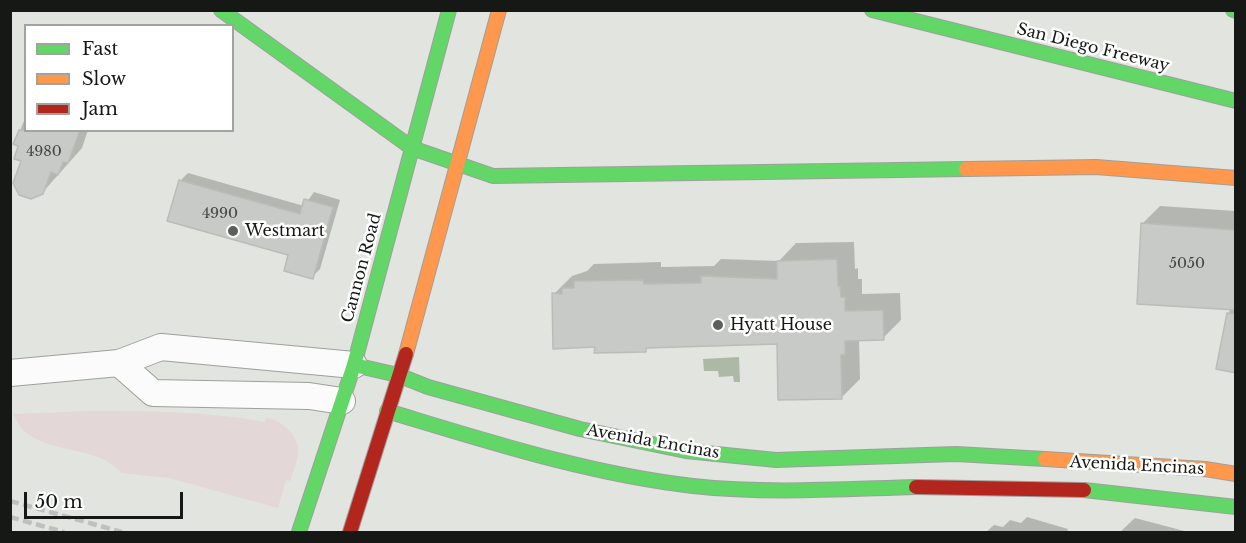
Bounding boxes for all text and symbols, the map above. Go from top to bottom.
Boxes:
street label: San Diego Freeway [1015,20,1171,76]
legend [24,24,234,132]
text: Fast [82,38,118,60]
text: Slow [82,68,126,90]
text: Jam [82,98,118,120]
house number: 4980 [26,144,62,160]
house number: 4990 [202,206,238,222]
street label: Cannon Road [338,211,386,325]
place label: Westmart [245,221,325,241]
marker: Westmart [226,224,240,238]
house number: 5050 [1169,256,1205,272]
place label: Hyatt House [730,315,832,335]
marker: Hyatt House [711,318,725,332]
street label: Avenida Encinas [585,421,721,463]
street label: Avenida Encinas [1069,453,1205,479]
scale bar [27,480,186,518]
text: 50 m [35,491,83,513]

